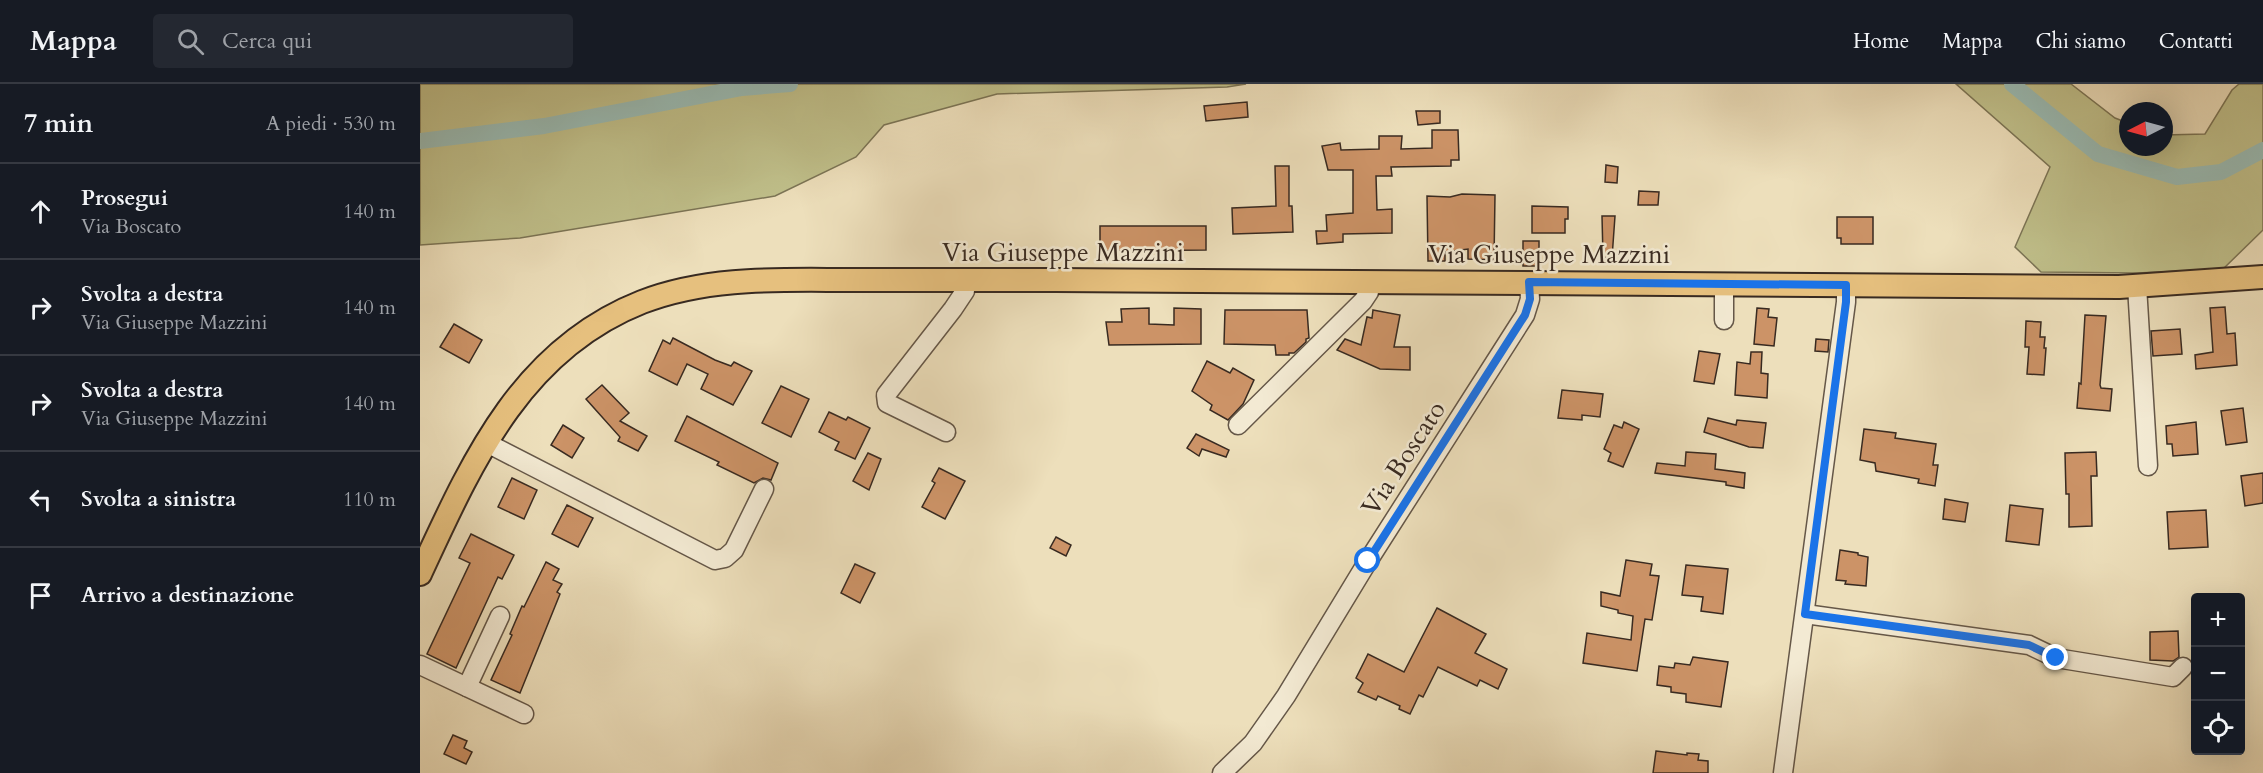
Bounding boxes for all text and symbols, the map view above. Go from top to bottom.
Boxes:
search box [153,14,573,68]
text: Mappa [30,22,117,60]
icon: search [174,25,207,58]
text: Cerca qui [222,26,312,56]
text: Home [1853,27,1909,56]
text: Mappa [1942,27,2003,56]
text: Chi siamo [2036,27,2126,56]
text: Contatti [2159,27,2233,56]
north arrow [2119,102,2173,156]
text: 7 min [24,106,93,141]
text: A piedi · 530 m [266,110,396,137]
text: Prosegui [81,183,168,213]
icon: ahead [24,195,57,228]
text: 140 m [343,198,396,225]
text: Via Boscato [81,213,181,240]
street label: Via Giuseppe Mazzini [942,235,1184,270]
street label: Via Giuseppe Mazzini [1428,237,1670,272]
text: Svolta a destra [81,279,223,309]
icon: right [24,291,57,324]
text: 140 m [343,294,396,321]
text: Via Giuseppe Mazzini [81,309,267,336]
text: Svolta a destra [81,375,223,405]
icon: right [24,387,57,420]
text: 140 m [343,390,396,417]
street label: Via Boscato [1353,394,1454,522]
text: Via Giuseppe Mazzini [81,405,267,432]
icon: left [24,483,57,516]
text: Svolta a sinistra [81,484,236,514]
text: 110 m [343,486,396,513]
route start [1354,547,1380,573]
icon: arrive [24,579,57,612]
text: Arrivo a destinazione [81,580,294,610]
map controls [2191,593,2245,755]
button: + [2191,593,2245,647]
route end [2042,644,2068,670]
button: − [2191,647,2245,701]
button: locate [2191,701,2245,755]

